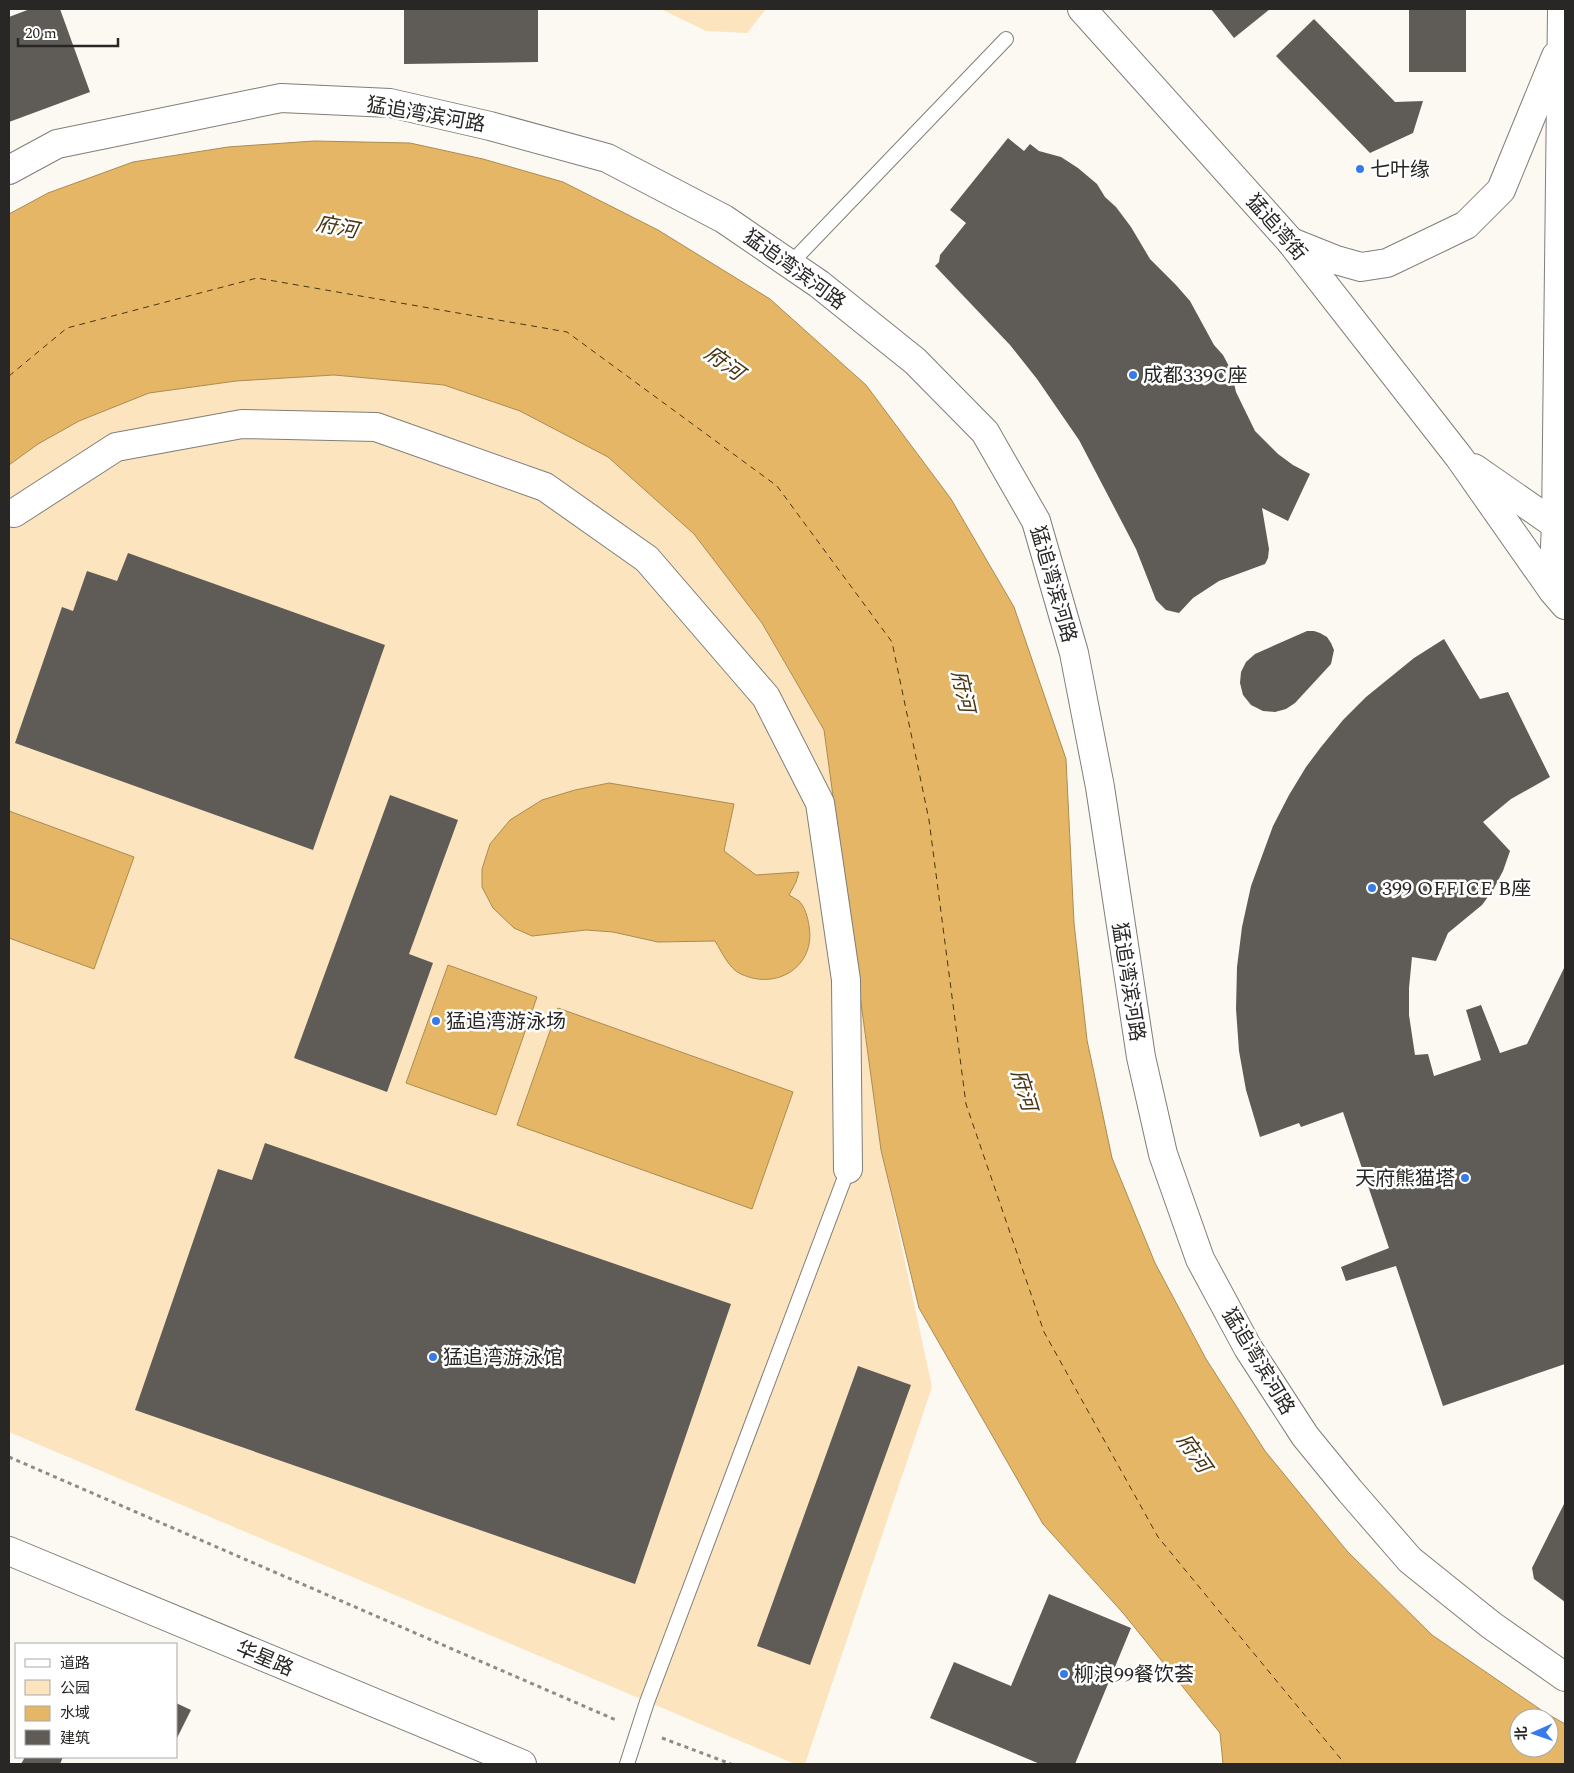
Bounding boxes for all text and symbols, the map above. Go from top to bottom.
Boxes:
scale bar [18,15,118,47]
text: 20 m [25,22,57,45]
street label: 猛追湾滨河路 [364,90,488,140]
place label: 七叶缘 [1370,155,1430,185]
marker: 七叶缘 [1354,163,1366,175]
street label: 猛追湾街 [1239,188,1314,268]
water label: 府河 [313,208,364,248]
street label: 猛追湾滨河路 [737,222,852,317]
water label: 府河 [697,339,753,391]
place label: 成都339C座 [1143,361,1248,391]
marker: 成都339C座 [1127,369,1139,381]
street label: 猛追湾滨河路 [1022,522,1084,646]
water label: 府河 [942,667,983,719]
place label: 399 OFFICE B座 [1382,874,1531,904]
marker: 399 OFFICE B座 [1366,882,1378,894]
street label: 猛追湾滨河路 [1104,921,1152,1044]
place label: 猛追湾游泳场 [446,1007,566,1037]
marker: 猛追湾游泳场 [430,1015,442,1027]
water label: 府河 [1002,1066,1046,1119]
place label: 天府熊猫塔 [1355,1164,1455,1194]
marker: 天府熊猫塔 [1459,1172,1471,1184]
street label: 猛追湾滨河路 [1214,1302,1302,1421]
place label: 猛追湾游泳馆 [443,1343,563,1373]
marker: 猛追湾游泳馆 [427,1351,439,1363]
water label: 府河 [1168,1427,1221,1483]
street label: 华星路 [231,1633,298,1684]
legend [15,1643,178,1758]
text: 道路 [60,1652,90,1675]
place label: 柳浪99餐饮荟 [1074,1660,1194,1690]
marker: 柳浪99餐饮荟 [1058,1668,1070,1680]
text: 公园 [60,1677,90,1700]
text: 水域 [60,1702,90,1725]
north arrow [1509,1708,1559,1758]
text: 北 [1511,1726,1532,1741]
text: 建筑 [60,1727,90,1750]

